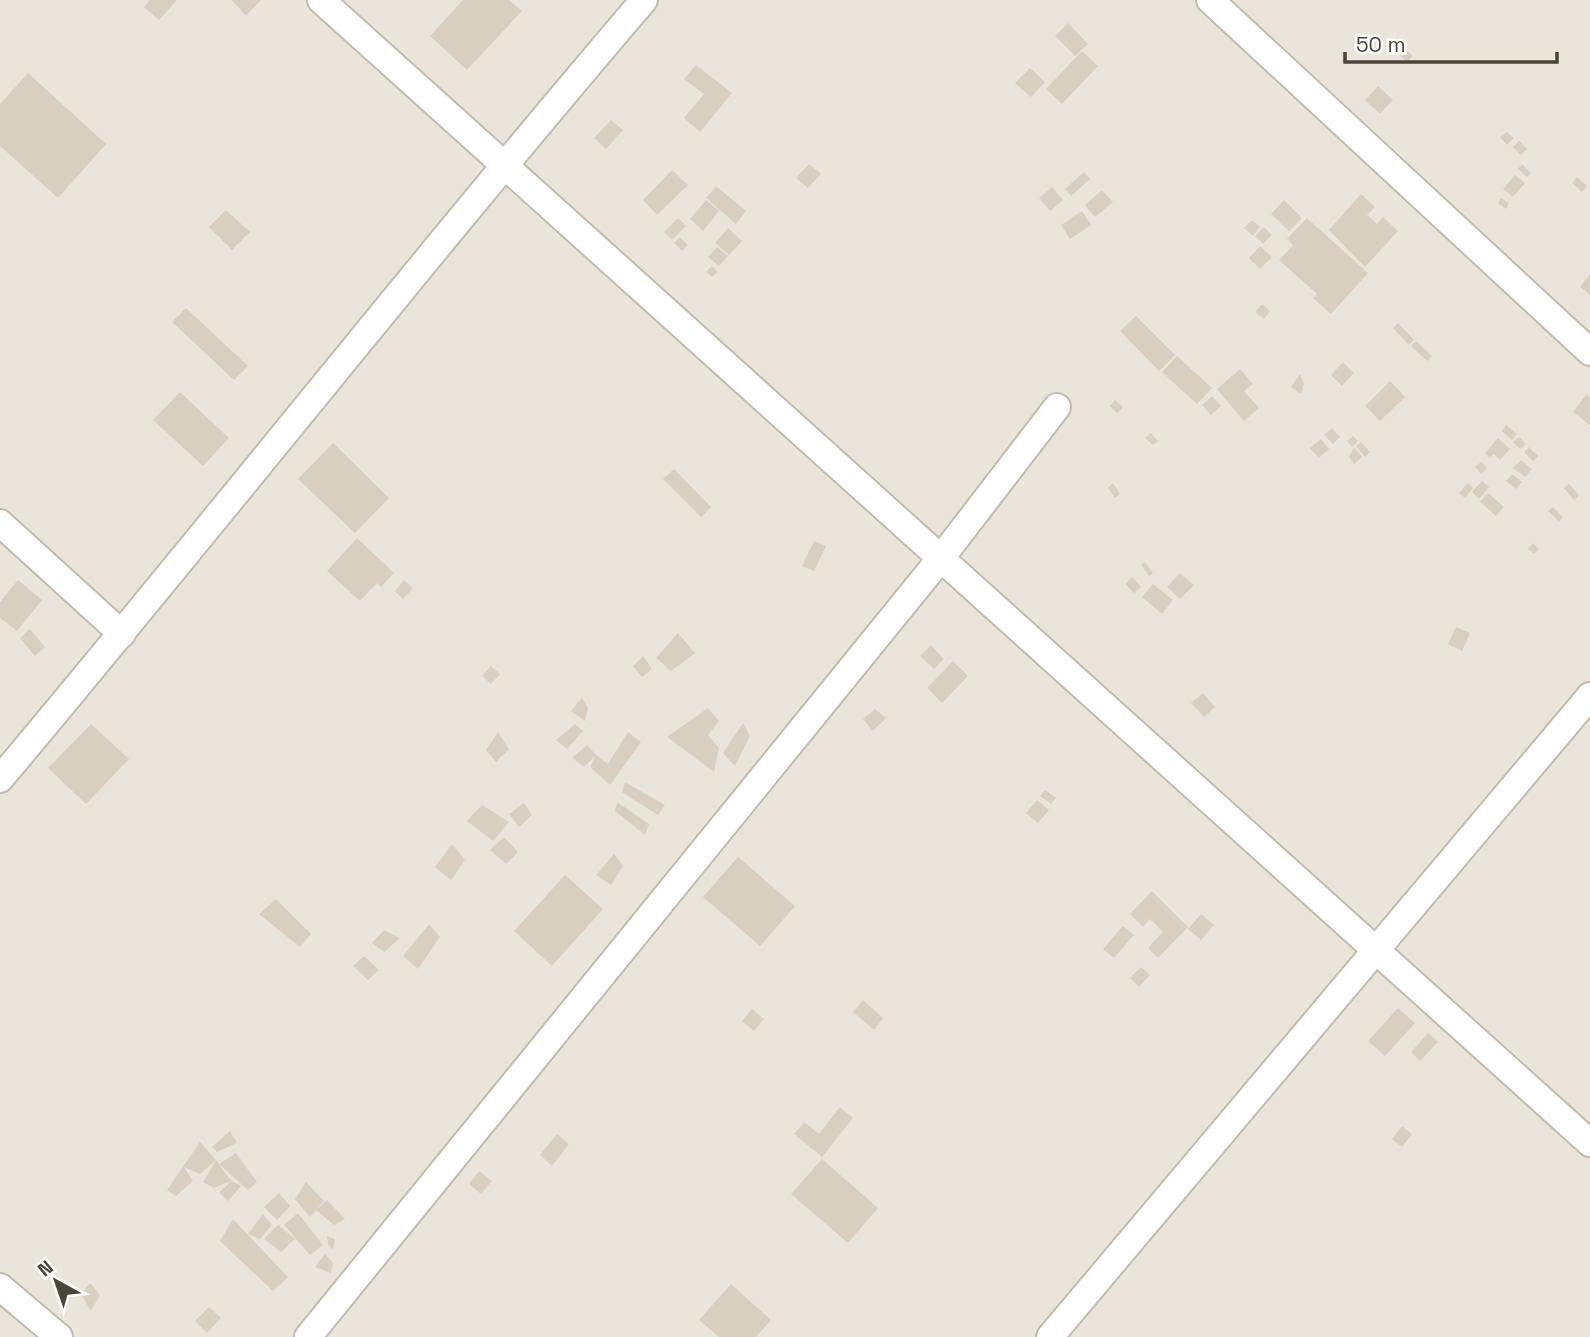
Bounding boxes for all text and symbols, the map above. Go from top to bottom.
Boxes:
scale bar [1345,21,1557,65]
text: 50 m [1356,31,1406,58]
north arrow [21,1246,91,1316]
text: N [32,1255,58,1282]

